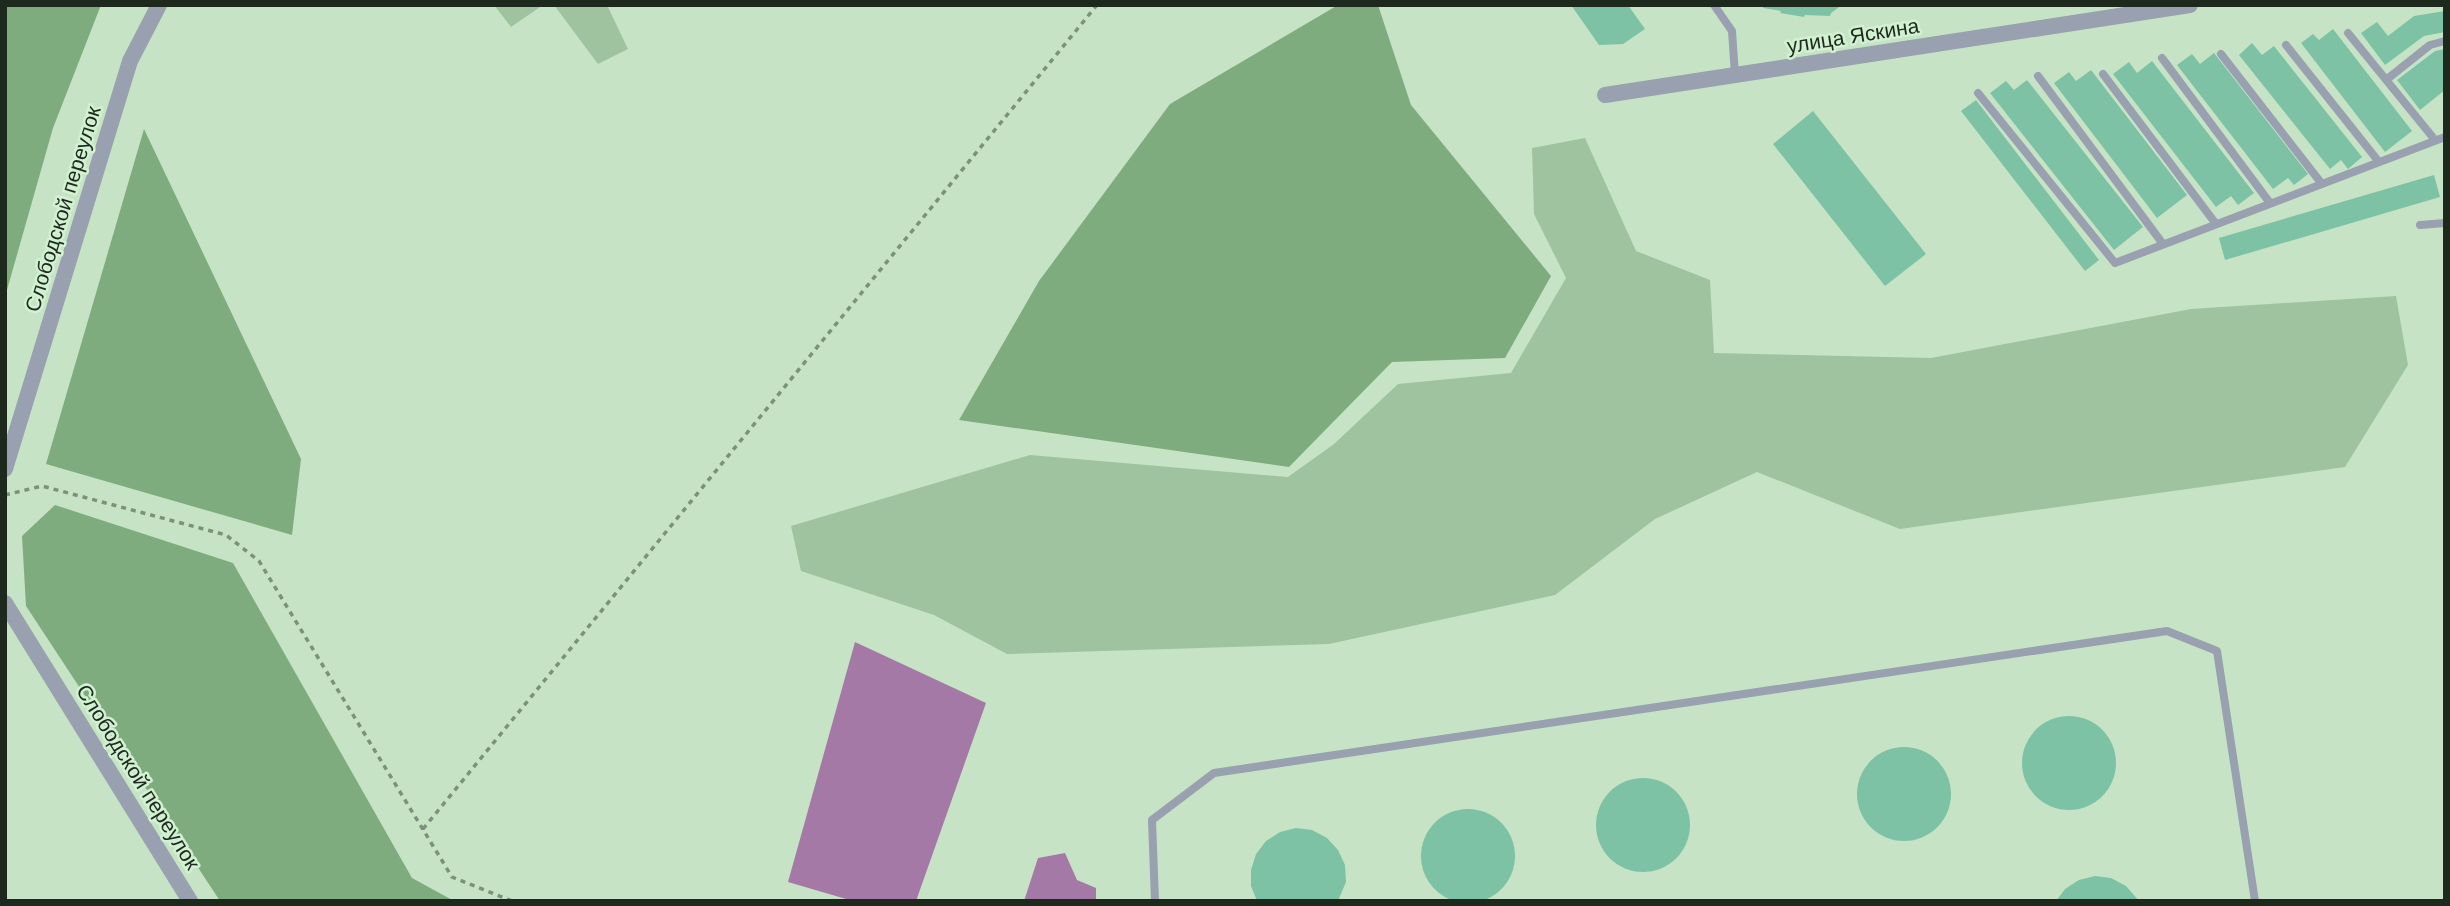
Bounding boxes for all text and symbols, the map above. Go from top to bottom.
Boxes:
street label: улица Яскина [1785,14,1921,57]
street label: Слободской переулок [20,103,105,314]
street label: Слободской переулок [72,680,205,874]

